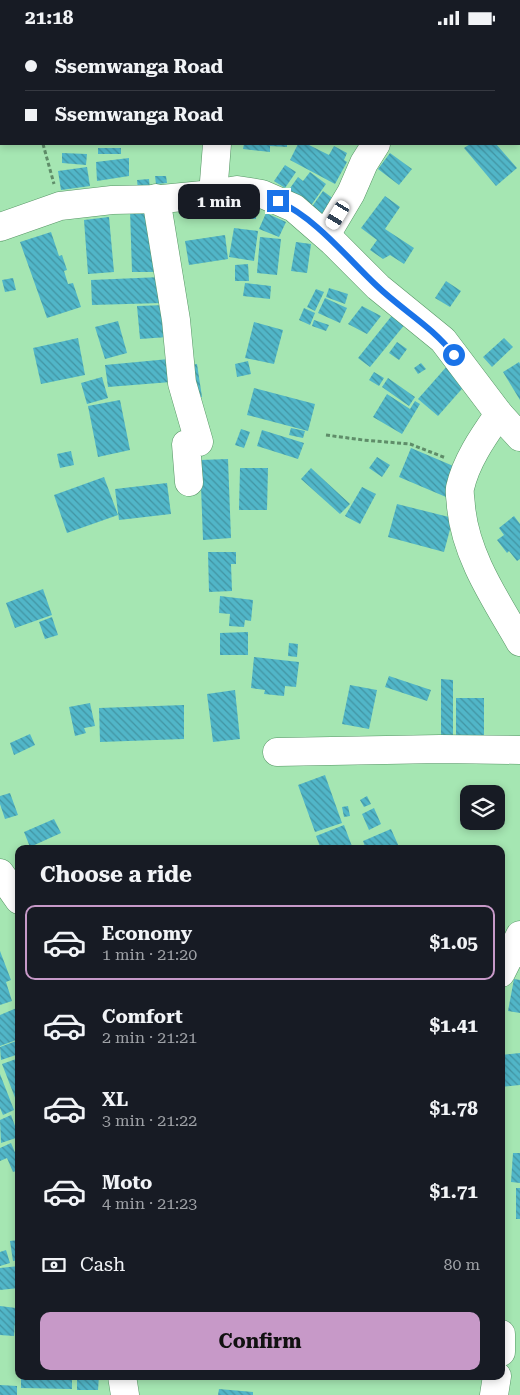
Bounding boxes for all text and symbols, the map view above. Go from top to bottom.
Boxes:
text: 21:18 [25,6,74,29]
text: Ssemwanga Road [55,55,223,78]
text: Ssemwanga Road [55,103,223,126]
callout: 1 min [178,183,260,219]
route end [267,190,289,212]
text: 1 min [197,192,241,211]
car [323,198,352,232]
route start [443,344,465,366]
map controls [460,785,505,830]
button: layers [460,785,505,830]
text: Choose a ride [40,862,192,887]
icon: car [42,920,87,965]
text: Economy [102,922,192,945]
text: $1.05 [429,931,478,954]
text: 1 min · 21:20 [102,945,197,964]
icon: car [42,1003,87,1048]
text: Comfort [102,1005,183,1028]
text: $1.41 [429,1014,478,1037]
text: 2 min · 21:21 [102,1028,197,1047]
icon: car [42,1086,87,1131]
text: XL [102,1088,128,1111]
text: $1.78 [429,1097,478,1120]
text: 3 min · 21:22 [102,1111,197,1130]
icon: car [42,1169,87,1214]
text: Moto [102,1171,152,1194]
text: $1.71 [429,1180,478,1203]
text: 4 min · 21:23 [102,1194,197,1213]
icon: cash [40,1251,68,1279]
text: Cash [80,1253,125,1276]
text: 80 m [443,1255,480,1274]
button: Confirm [40,1312,480,1370]

